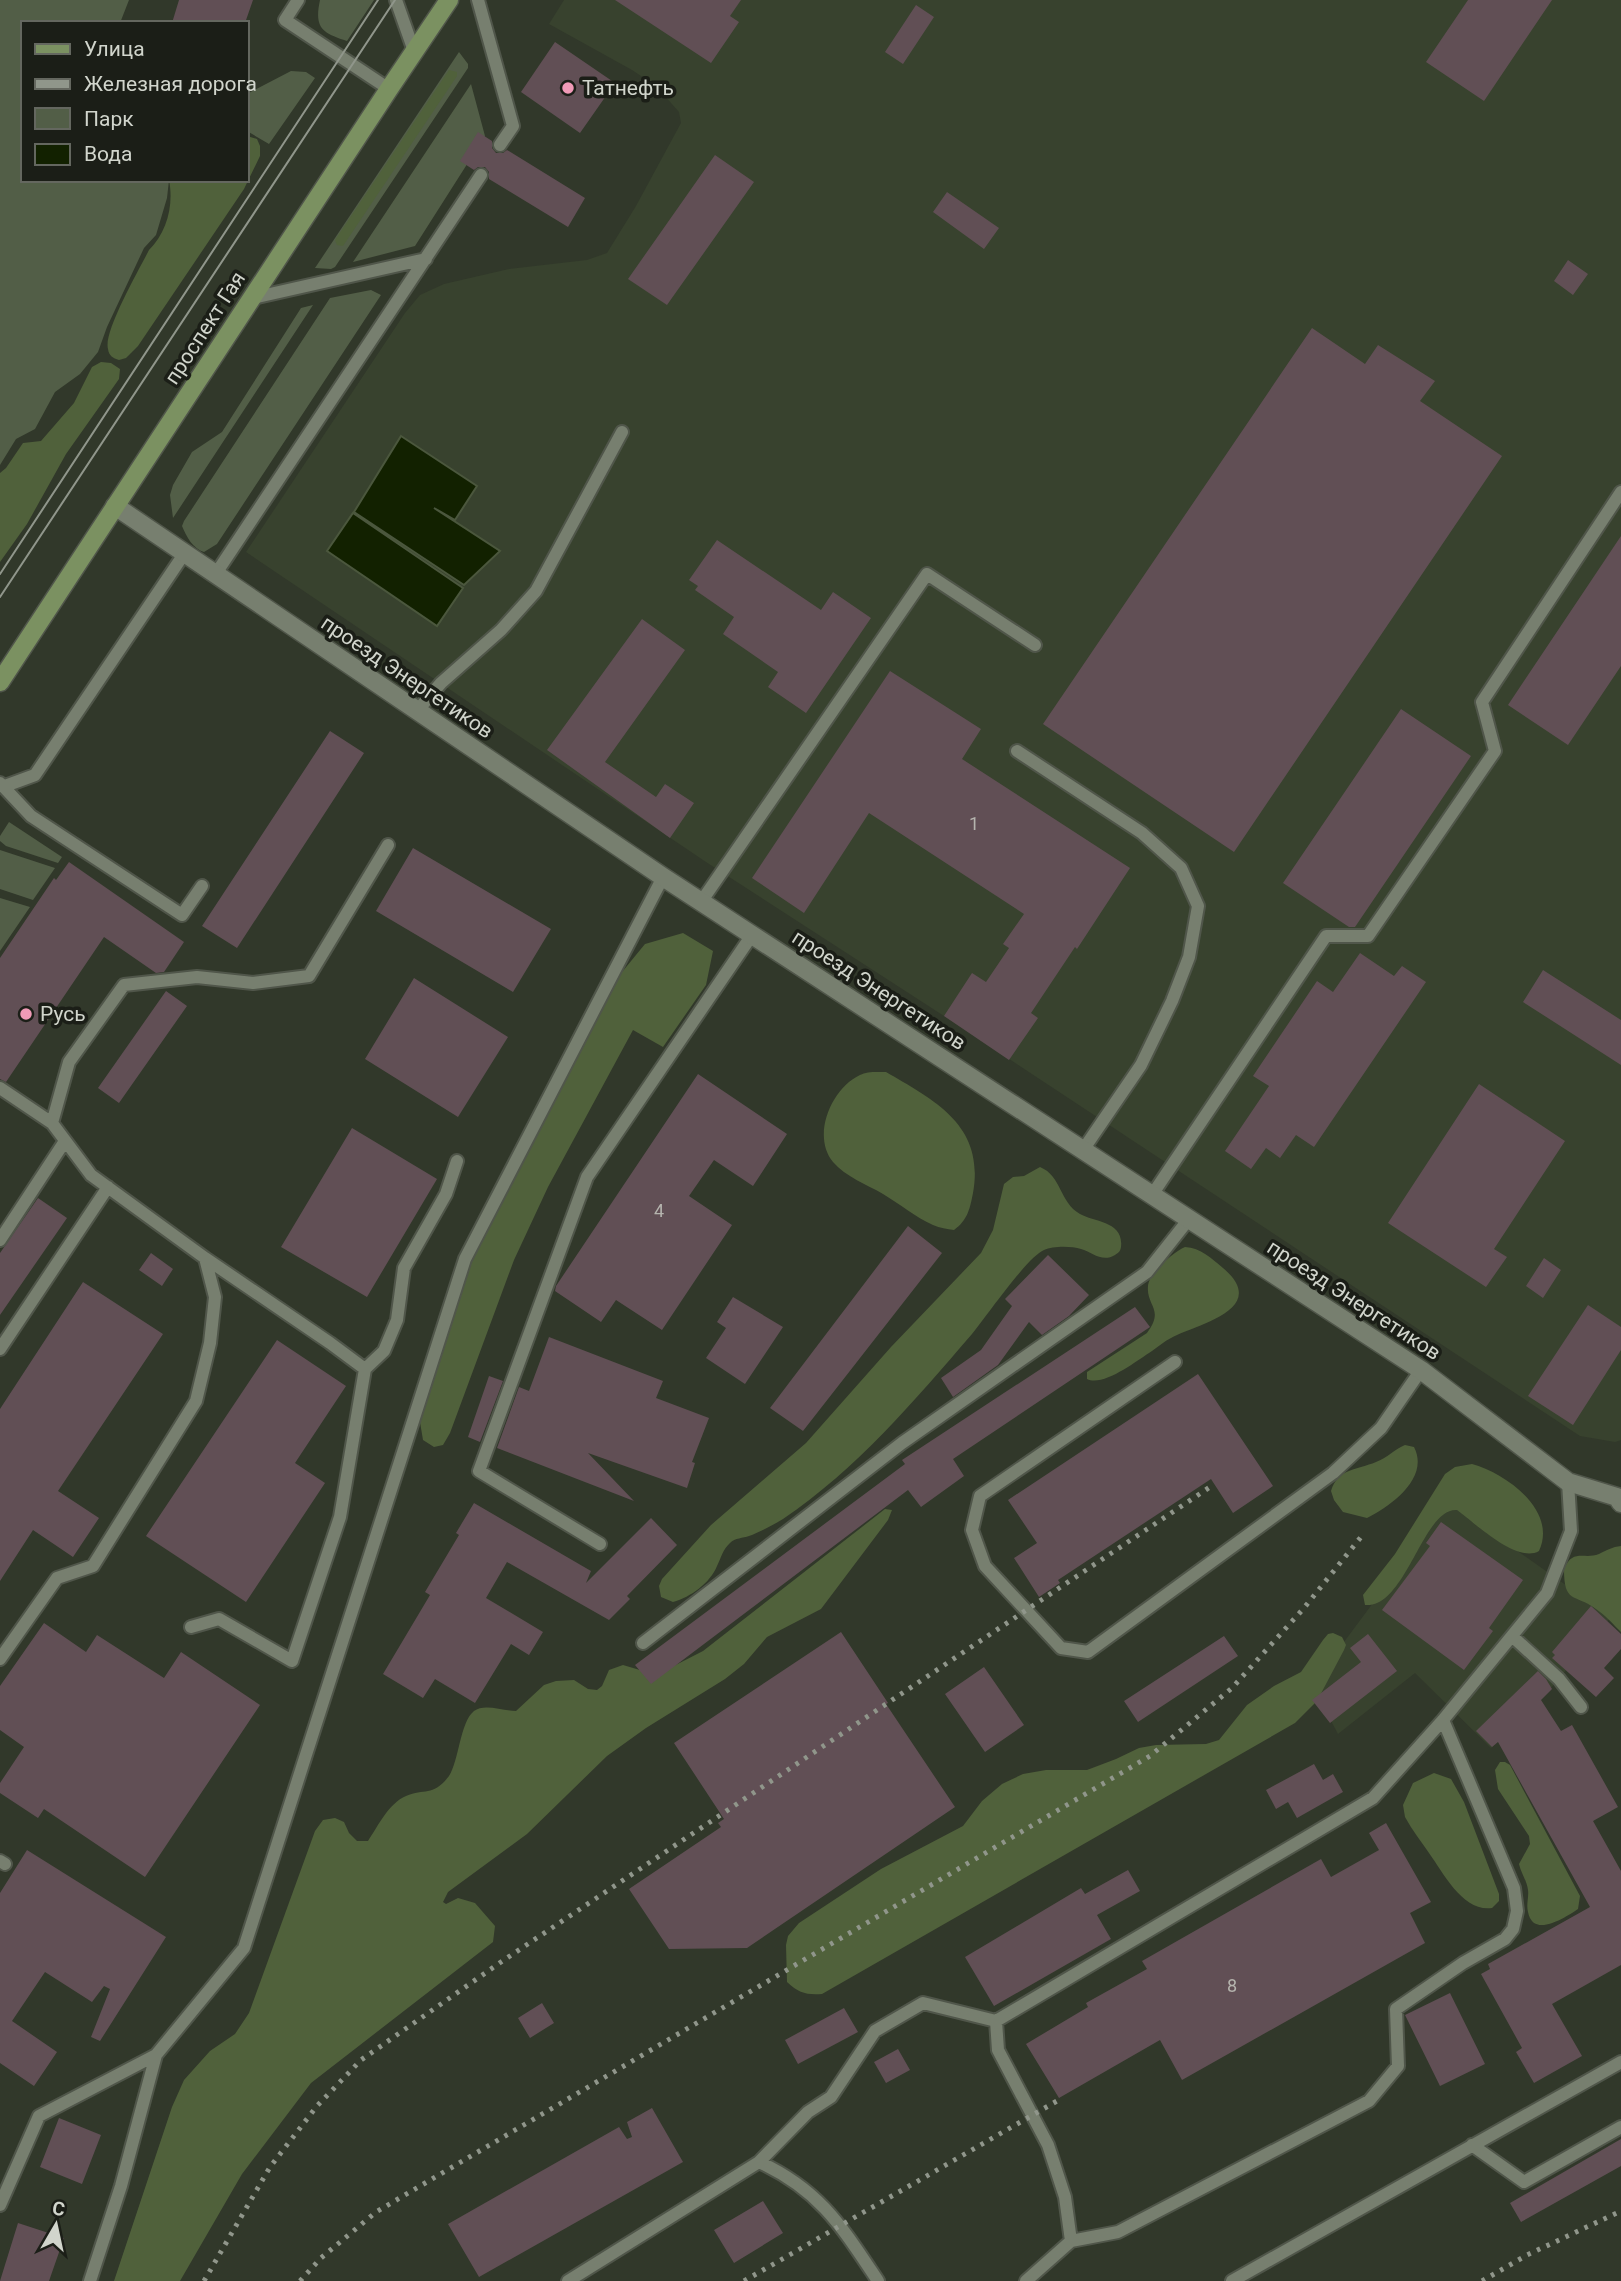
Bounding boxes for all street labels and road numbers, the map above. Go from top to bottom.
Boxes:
street label: проспект Гая [160,267,250,389]
street label: проезд Энергетиков [317,611,497,743]
street label: проезд Энергетиков [788,925,970,1055]
street label: проезд Энергетиков [1263,1235,1445,1365]

